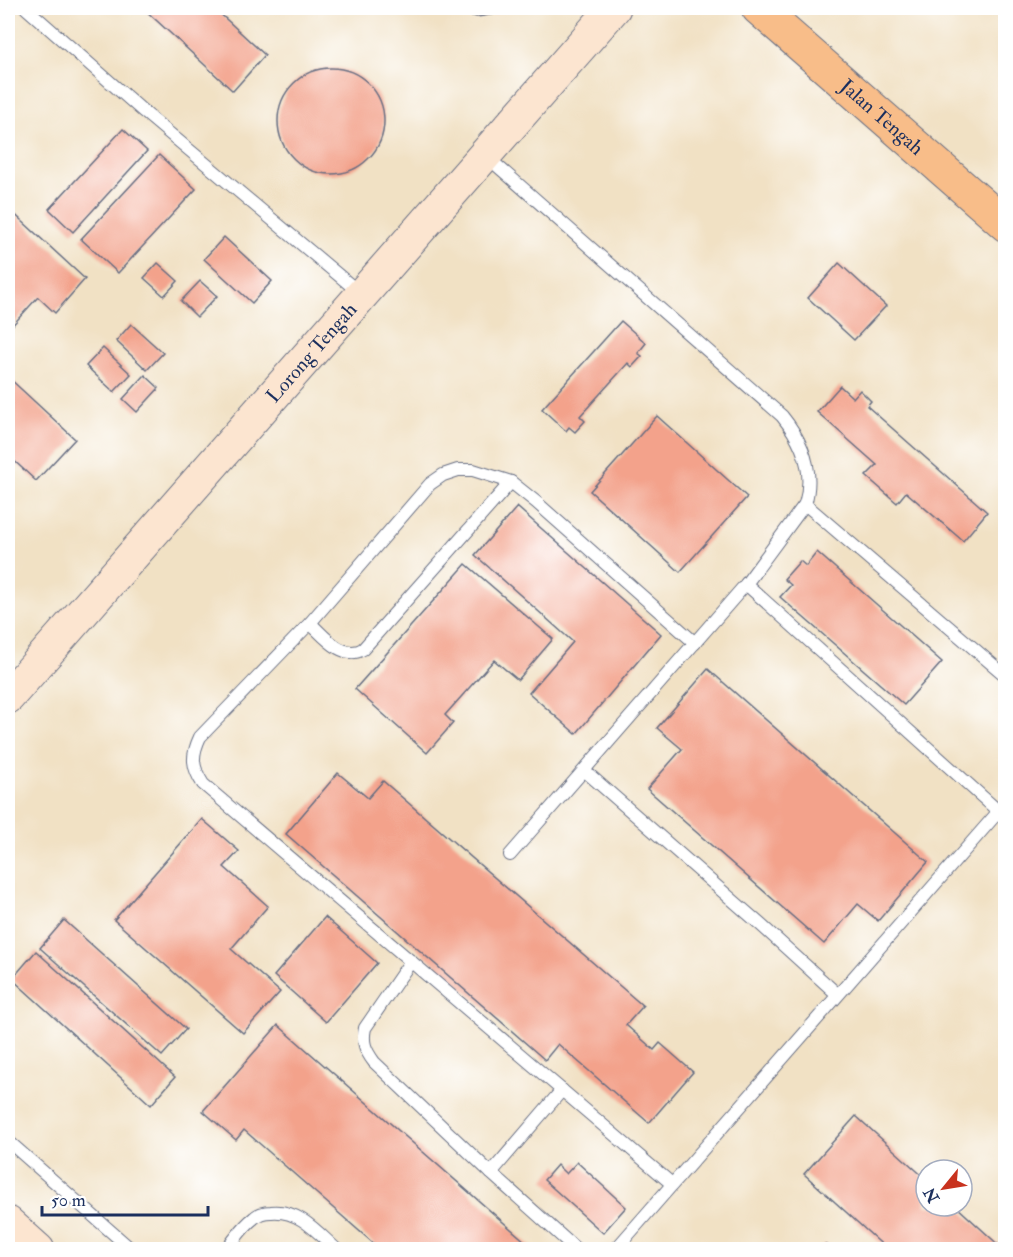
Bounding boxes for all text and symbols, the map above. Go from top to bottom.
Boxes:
street label: Jalan Tengah [834,73,929,161]
street label: Lorong Tengah [261,297,363,408]
north arrow [914,1158,974,1218]
scale bar [42,1179,208,1217]
text: N [919,1183,945,1207]
text: 50 m [51,1189,86,1212]

